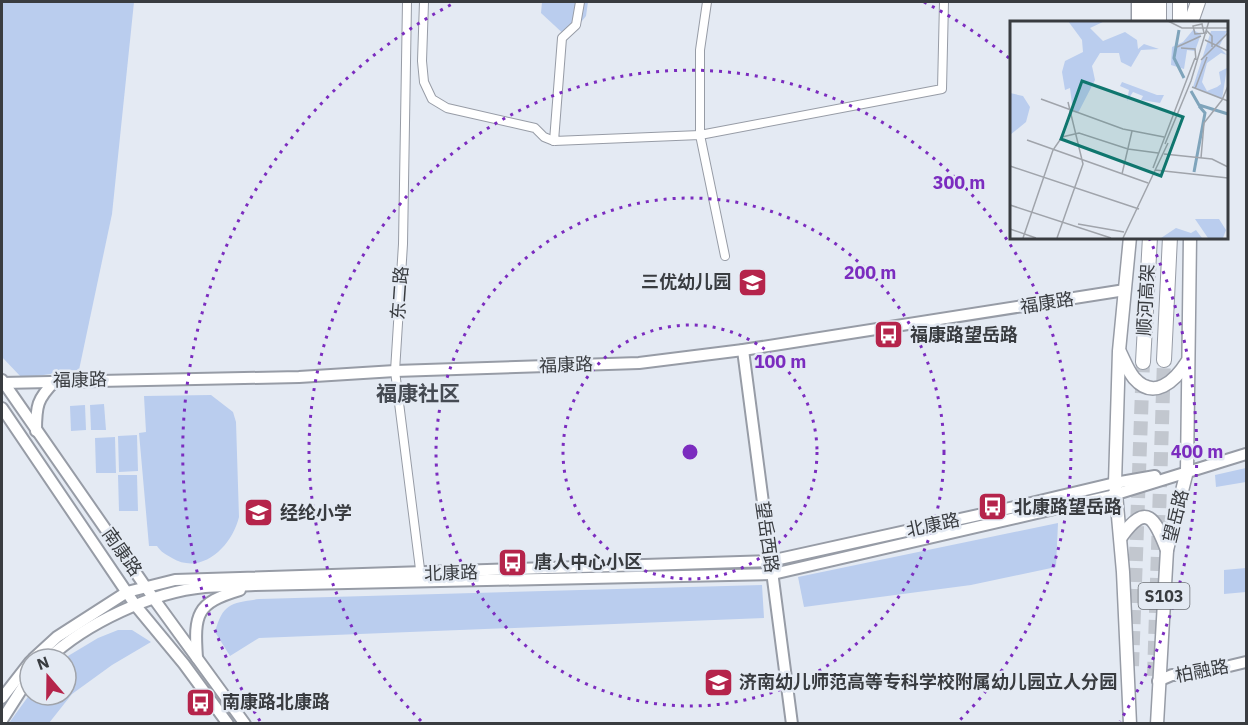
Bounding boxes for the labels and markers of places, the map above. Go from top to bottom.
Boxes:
school or university icon: 三优幼儿园 [736,266,768,298]
place label: 三优幼儿园 [641,270,731,293]
bus stop icon: 福康路望岳路 [873,319,905,351]
place label: 福康路望岳路 [910,323,1018,346]
centre of rings [680,442,700,462]
bus stop icon: 北康路望岳路 [977,491,1009,523]
place label: 北康路望岳路 [1014,495,1122,518]
school or university icon: 经纶小学 [243,497,275,529]
place label: 经纶小学 [280,501,352,524]
bus stop icon: 唐人中心小区 [497,546,529,578]
place label: 唐人中心小区 [534,550,642,573]
school or university icon: 济南幼儿师范高等专科学校附属幼儿园立人分园 [702,666,734,698]
place label: 济南幼儿师范高等专科学校附属幼儿园立人分园 [739,670,1117,693]
bus stop icon: 南康路北康路 [185,686,217,718]
place label: 南康路北康路 [222,690,330,713]

